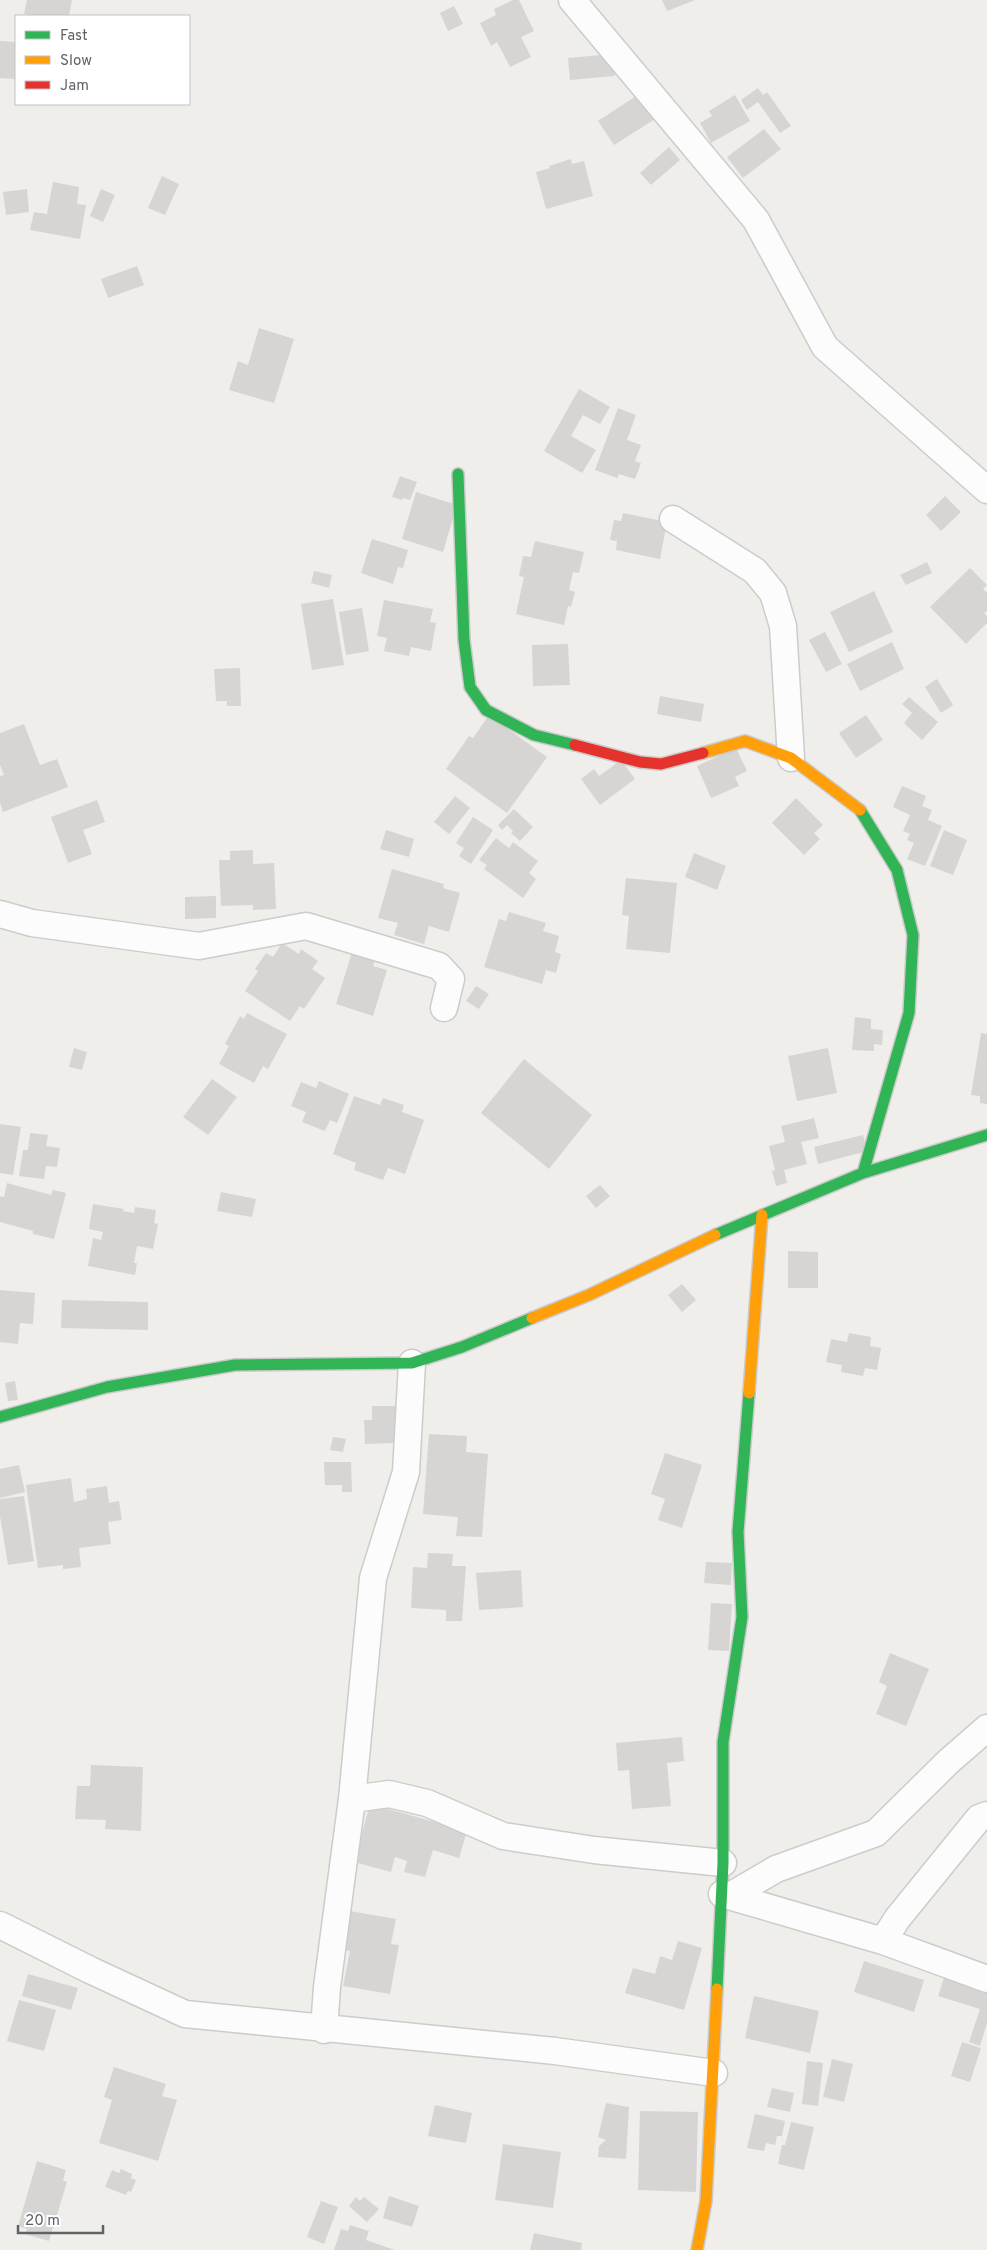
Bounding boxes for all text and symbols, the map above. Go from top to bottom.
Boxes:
legend [15,15,190,105]
text: Fast [60,27,88,46]
text: Slow [60,52,92,71]
text: Jam [60,77,89,96]
scale bar [18,2202,102,2234]
text: 20 m [25,2212,60,2231]

